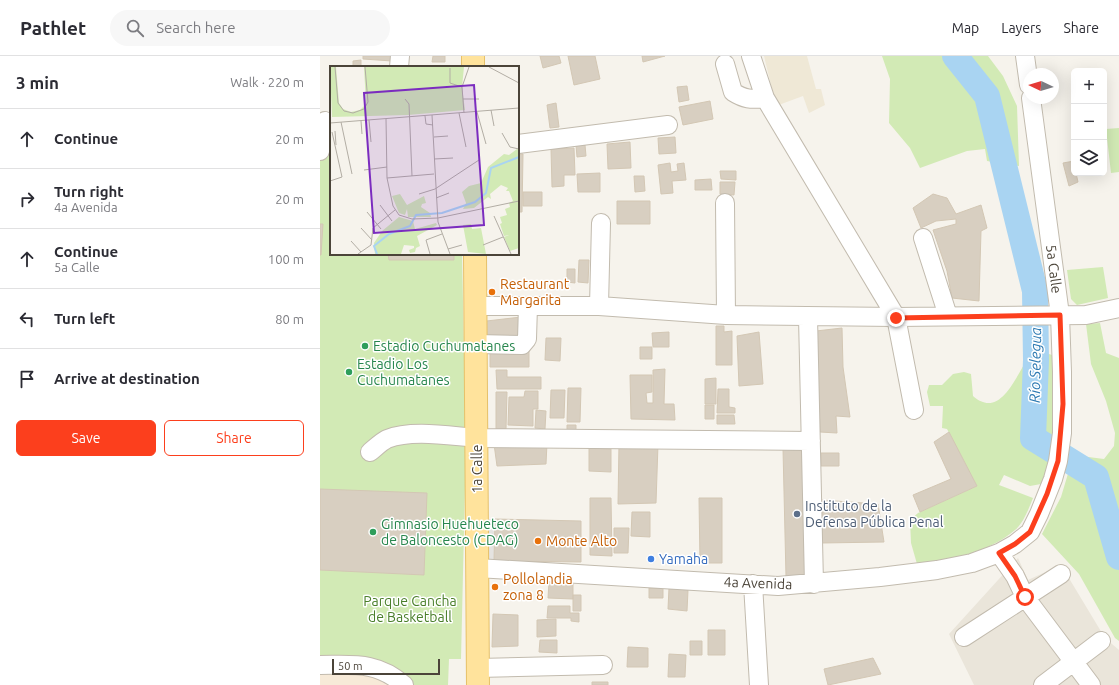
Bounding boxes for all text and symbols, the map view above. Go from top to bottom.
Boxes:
search box [110,10,390,46]
text: Pathlet [20,17,86,39]
icon: search [124,17,146,39]
text: Search here [156,19,236,36]
text: Map [952,20,979,36]
text: Layers [1001,20,1041,36]
text: Share [1063,20,1099,36]
inset map [330,66,519,255]
north arrow [1023,68,1059,104]
map controls [1071,68,1107,176]
button: + [1071,68,1107,104]
text: 3 min [16,73,59,92]
text: Walk · 220 m [230,75,304,89]
button: − [1071,104,1107,140]
icon: ahead [16,128,38,150]
text: Continue [54,130,118,147]
text: 20 m [275,132,304,146]
button: layers [1071,140,1107,176]
text: Turn right [54,183,124,200]
icon: right [16,188,38,210]
text: 20 m [275,192,304,206]
text: 4a Avenida [54,200,118,214]
text: Continue [54,243,118,260]
street label: 5a Calle [1043,244,1065,294]
icon: ahead [16,248,38,270]
text: 100 m [268,252,304,266]
text: 5a Calle [54,260,100,274]
place label: Restaurant Margarita [500,276,570,308]
marker: Restaurant Margarita [487,287,497,297]
icon: left [16,308,38,330]
route end [887,309,905,327]
text: Turn left [54,310,115,327]
text: 80 m [275,312,304,326]
water label: Río Selegua [1026,327,1044,403]
place label: Estadio Cuchumatanes [373,338,515,354]
marker: Estadio Cuchumatanes [360,341,370,351]
place label: Estadio Los Cuchumatanes [357,356,450,388]
marker: Estadio Los Cuchumatanes [344,367,354,377]
icon: arrive [16,368,38,390]
text: Arrive at destination [54,370,200,387]
button: Save [16,420,156,456]
button: Share [164,420,304,456]
street label: 1a Calle [469,444,485,494]
place label: Instituto de la Defensa Pública Penal [805,498,944,530]
marker: Instituto de la Defensa Pública Penal [792,509,802,519]
place label: Gimnasio Huehueteco de Baloncesto (CDAG) [381,516,519,548]
marker: Gimnasio Huehueteco de Baloncesto (CDAG) [368,527,378,537]
place label: Monte Alto [546,533,617,549]
marker: Monte Alto [533,536,543,546]
place label: Yamaha [659,551,708,567]
marker: Yamaha [646,554,656,564]
place label: Pollolandia zona 8 [503,571,573,603]
street label: 4a Avenida [723,574,793,592]
marker: Pollolandia zona 8 [490,582,500,592]
route start [1016,588,1034,606]
park label: Parque Cancha de Basketball [363,593,457,625]
scale bar [332,657,440,676]
text: 50 m [338,660,362,672]

